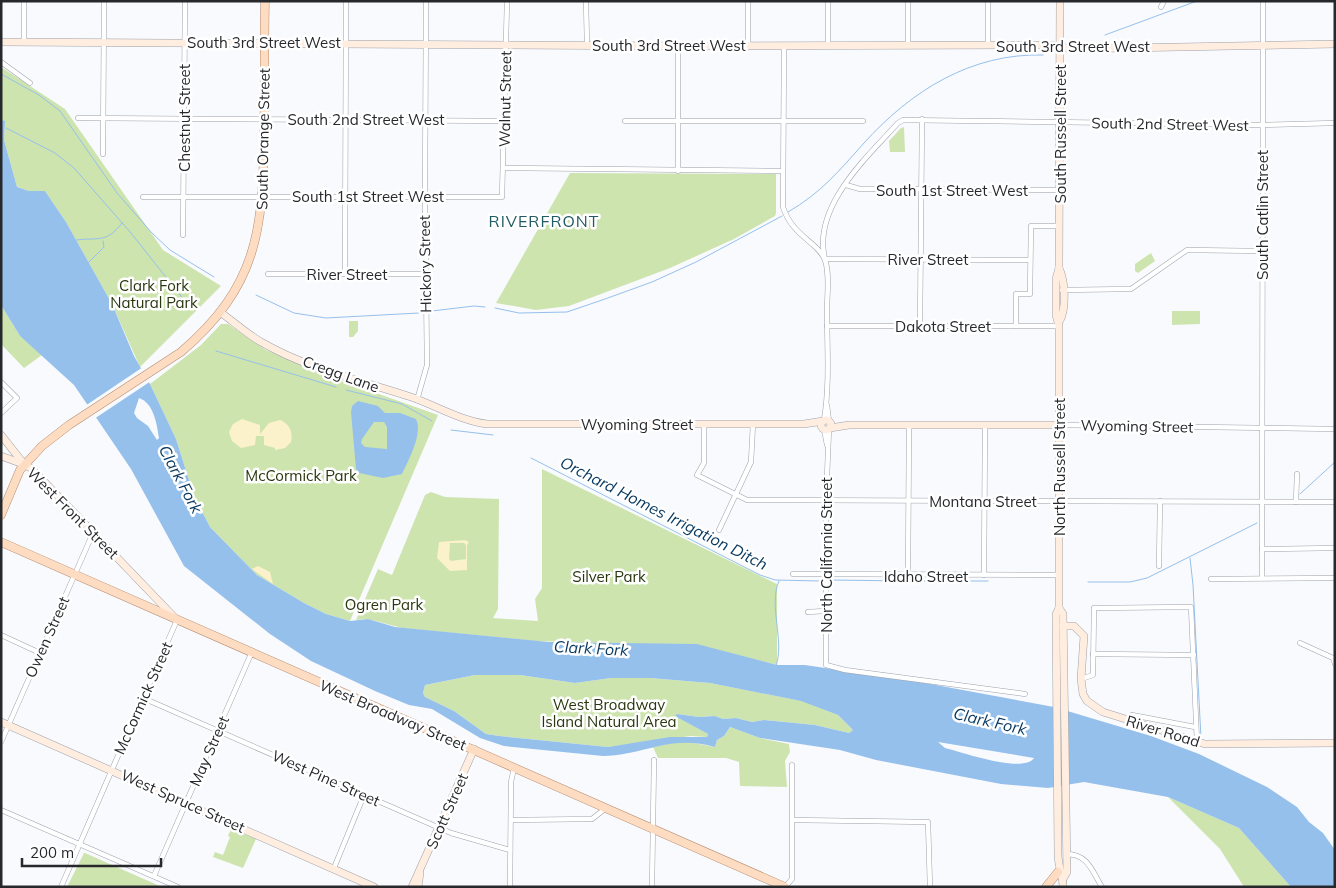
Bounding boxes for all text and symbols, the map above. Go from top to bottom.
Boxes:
street label: South 3rd Street West [187,33,341,52]
street label: South 3rd Street West [592,36,746,55]
street label: South 3rd Street West [996,37,1150,56]
street label: Walnut Street [495,51,515,147]
street label: Chestnut Street [175,64,194,172]
street label: South Russell Street [1051,64,1070,204]
street label: South Orange Street [252,68,274,210]
street label: South 2nd Street West [287,110,445,129]
street label: South 2nd Street West [1091,113,1249,135]
street label: South Catlin Street [1253,150,1272,280]
street label: South 1st Street West [876,181,1028,200]
street label: South 1st Street West [292,187,444,206]
district label: RIVERFRONT [489,211,599,231]
street label: Hickory Street [415,215,435,313]
street label: River Street [888,250,968,269]
street label: River Street [307,265,387,284]
park label: Clark Fork Natural Park [110,276,198,312]
street label: Dakota Street [895,317,991,336]
street label: Cregg Lane [300,351,382,397]
street label: North Russell Street [1050,398,1069,536]
street label: Wyoming Street [581,415,693,434]
street label: Wyoming Street [1081,416,1193,436]
water label: Clark Fork [155,441,208,517]
water label: Orchard Homes Irrigation Ditch [557,452,771,574]
street label: West Front Street [23,463,123,563]
park label: McCormick Park [245,466,357,485]
street label: North California Street [817,477,836,633]
street label: Montana Street [929,492,1037,511]
park label: Silver Park [572,567,646,586]
street label: Idaho Street [884,567,968,586]
street label: Owen Street [21,593,73,681]
park label: Ogren Park [345,595,423,614]
water label: Clark Fork [553,636,629,660]
street label: McCormick Street [110,639,176,757]
street label: West Broadway Street [317,675,469,755]
park label: West Broadway Island Natural Area [541,695,677,731]
water label: Clark Fork [951,703,1029,739]
street label: River Road [1124,711,1202,751]
street label: May Street [185,713,233,789]
street label: West Pine Street [269,746,383,810]
street label: West Spruce Street [118,765,248,837]
street label: Scott Street [422,770,472,852]
scale bar [22,836,161,868]
text: 200 m [30,843,74,862]

